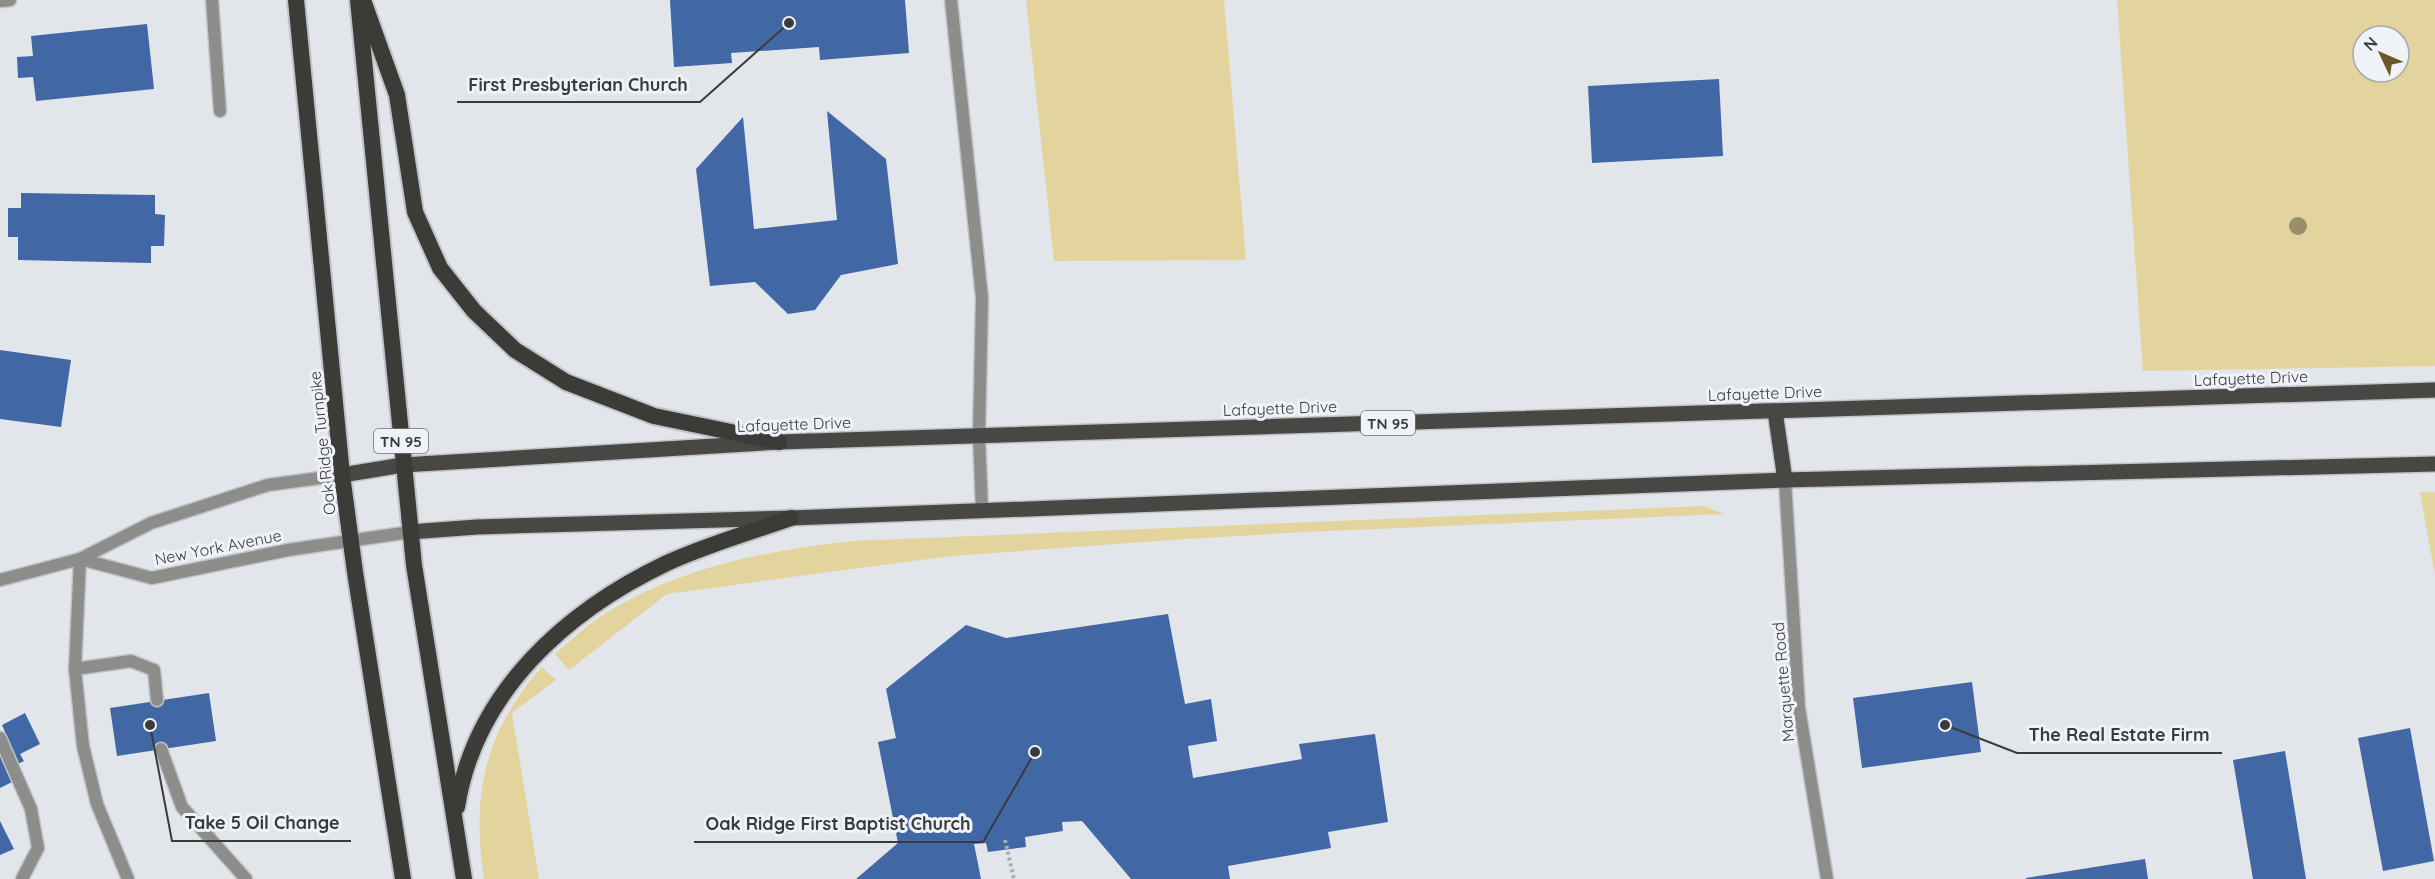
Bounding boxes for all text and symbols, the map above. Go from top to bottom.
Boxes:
north arrow [2351,24,2411,84]
text: N [2359,32,2381,55]
callout: First Presbyterian Church [457,66,700,102]
text: First Presbyterian Church [468,73,688,96]
street label: Lafayette Drive [2193,366,2309,390]
street label: Oak Ridge Turnpike [305,370,339,516]
street label: Lafayette Drive [1707,381,1823,405]
street label: Lafayette Drive [1222,396,1338,420]
road number: TN 95 [1361,411,1415,435]
street label: Lafayette Drive [736,412,852,436]
road number: TN 95 [374,429,428,453]
street label: New York Avenue [153,525,283,569]
street label: Marquette Road [1768,621,1798,743]
callout: The Real Estate Firm [2017,717,2222,753]
text: The Real Estate Firm [2029,723,2210,746]
callout: Take 5 Oil Change [172,805,351,841]
callout: Oak Ridge First Baptist Church [694,806,983,842]
text: Take 5 Oil Change [184,811,340,834]
text: Oak Ridge First Baptist Church [705,812,971,835]

